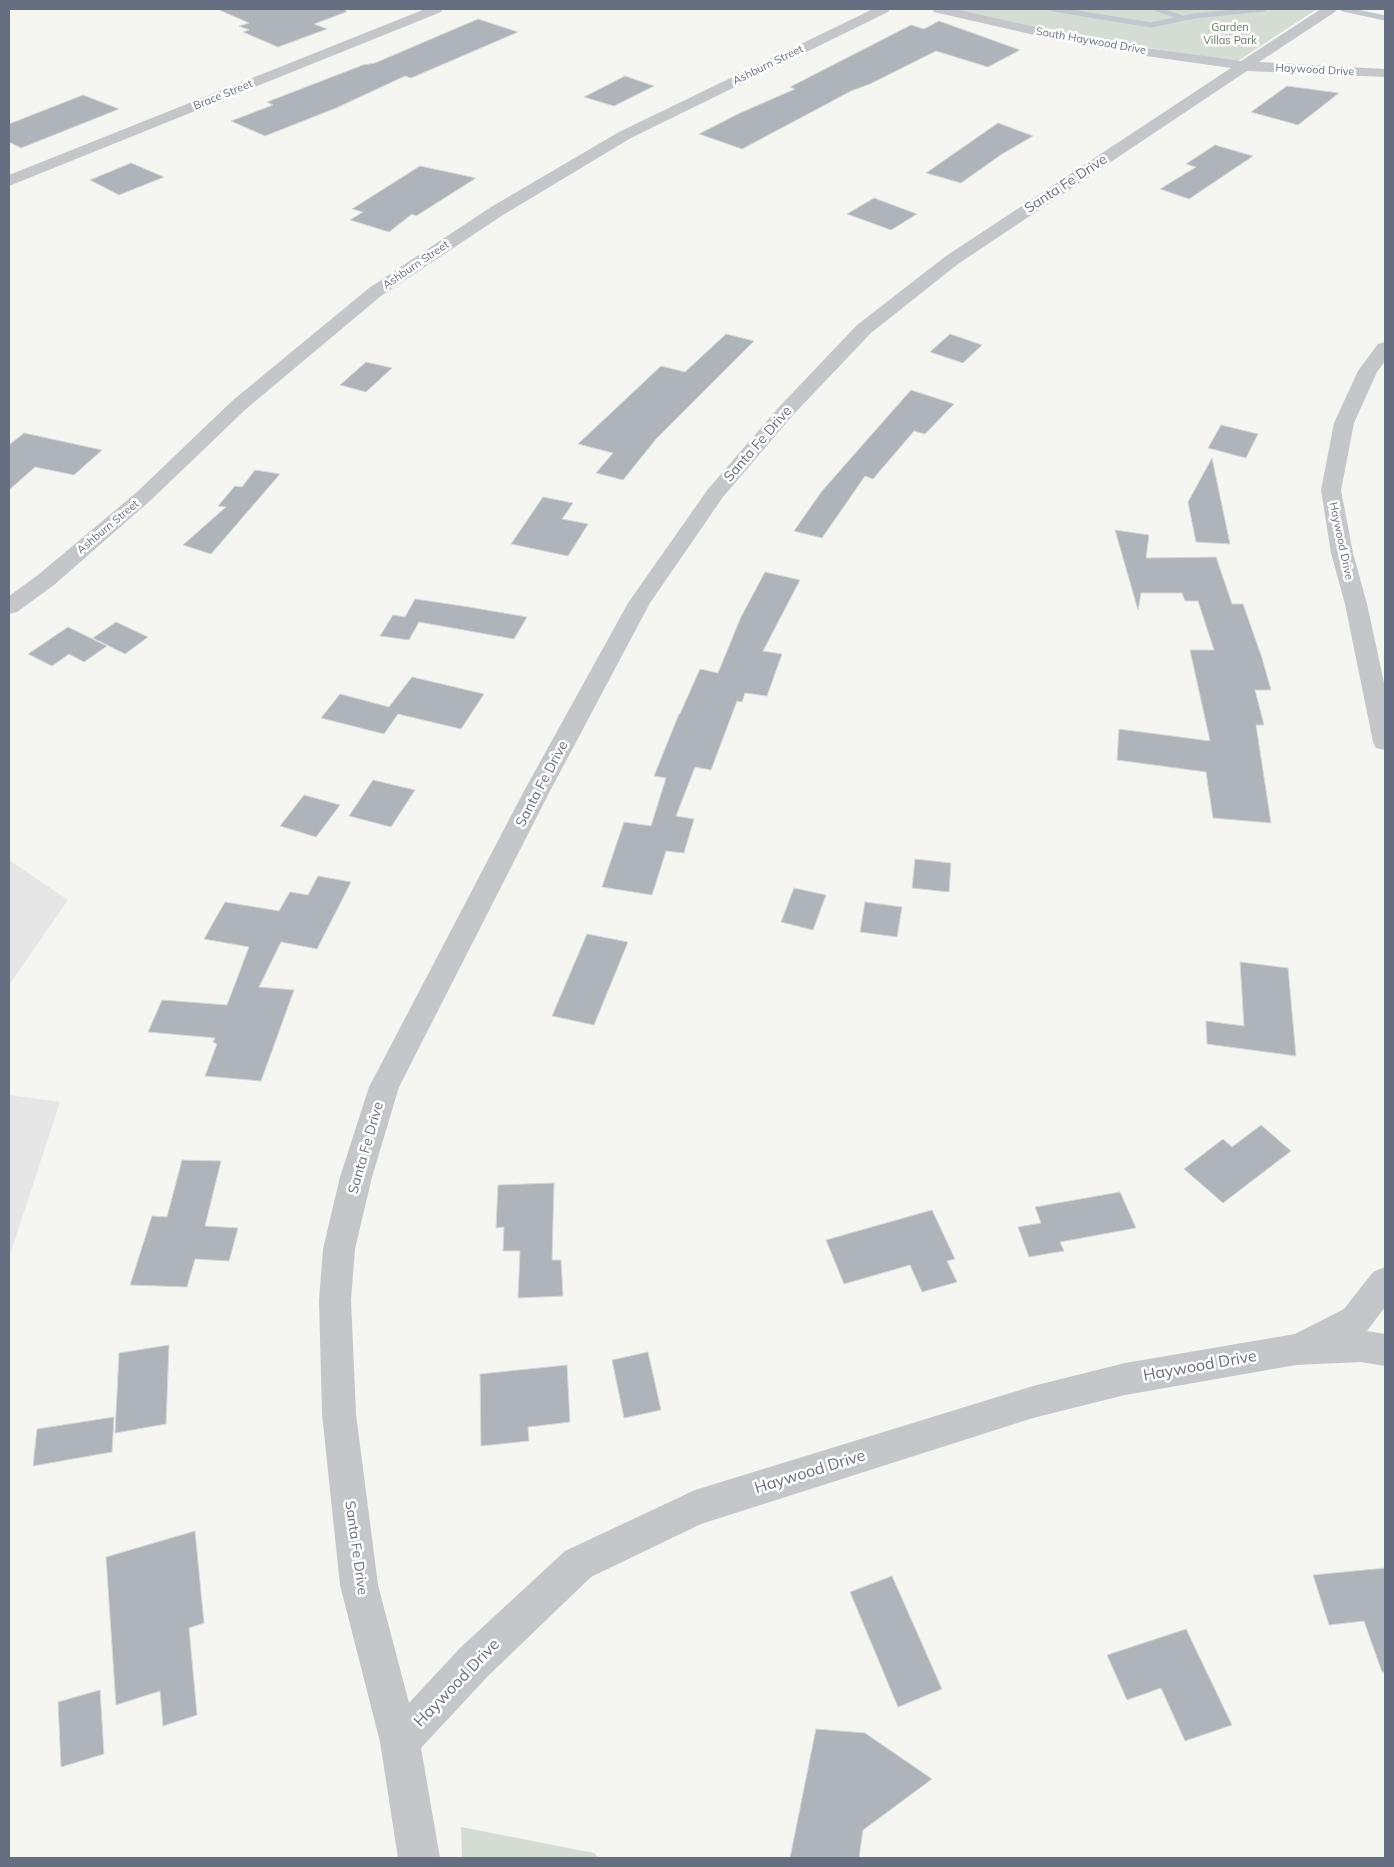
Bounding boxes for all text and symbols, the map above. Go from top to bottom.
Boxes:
park label: Garden Villas Park [1203,21,1257,47]
street label: South Haywood Drive [1035,25,1147,57]
street label: Ashburn Street [731,42,805,88]
street label: Haywood Drive [1275,61,1355,79]
street label: Brace Street [191,77,255,113]
street label: Santa Fe Drive [1022,151,1110,217]
street label: Ashburn Street [381,238,451,292]
street label: Santa Fe Drive [721,403,795,485]
street label: Ashburn Street [74,497,142,557]
street label: Haywood Drive [1326,501,1356,581]
street label: Santa Fe Drive [512,738,572,830]
street label: Santa Fe Drive [345,1100,387,1196]
street label: Haywood Drive [1142,1347,1258,1385]
street label: Haywood Drive [752,1446,868,1498]
street label: Santa Fe Drive [341,1500,371,1596]
street label: Haywood Drive [410,1635,504,1731]

